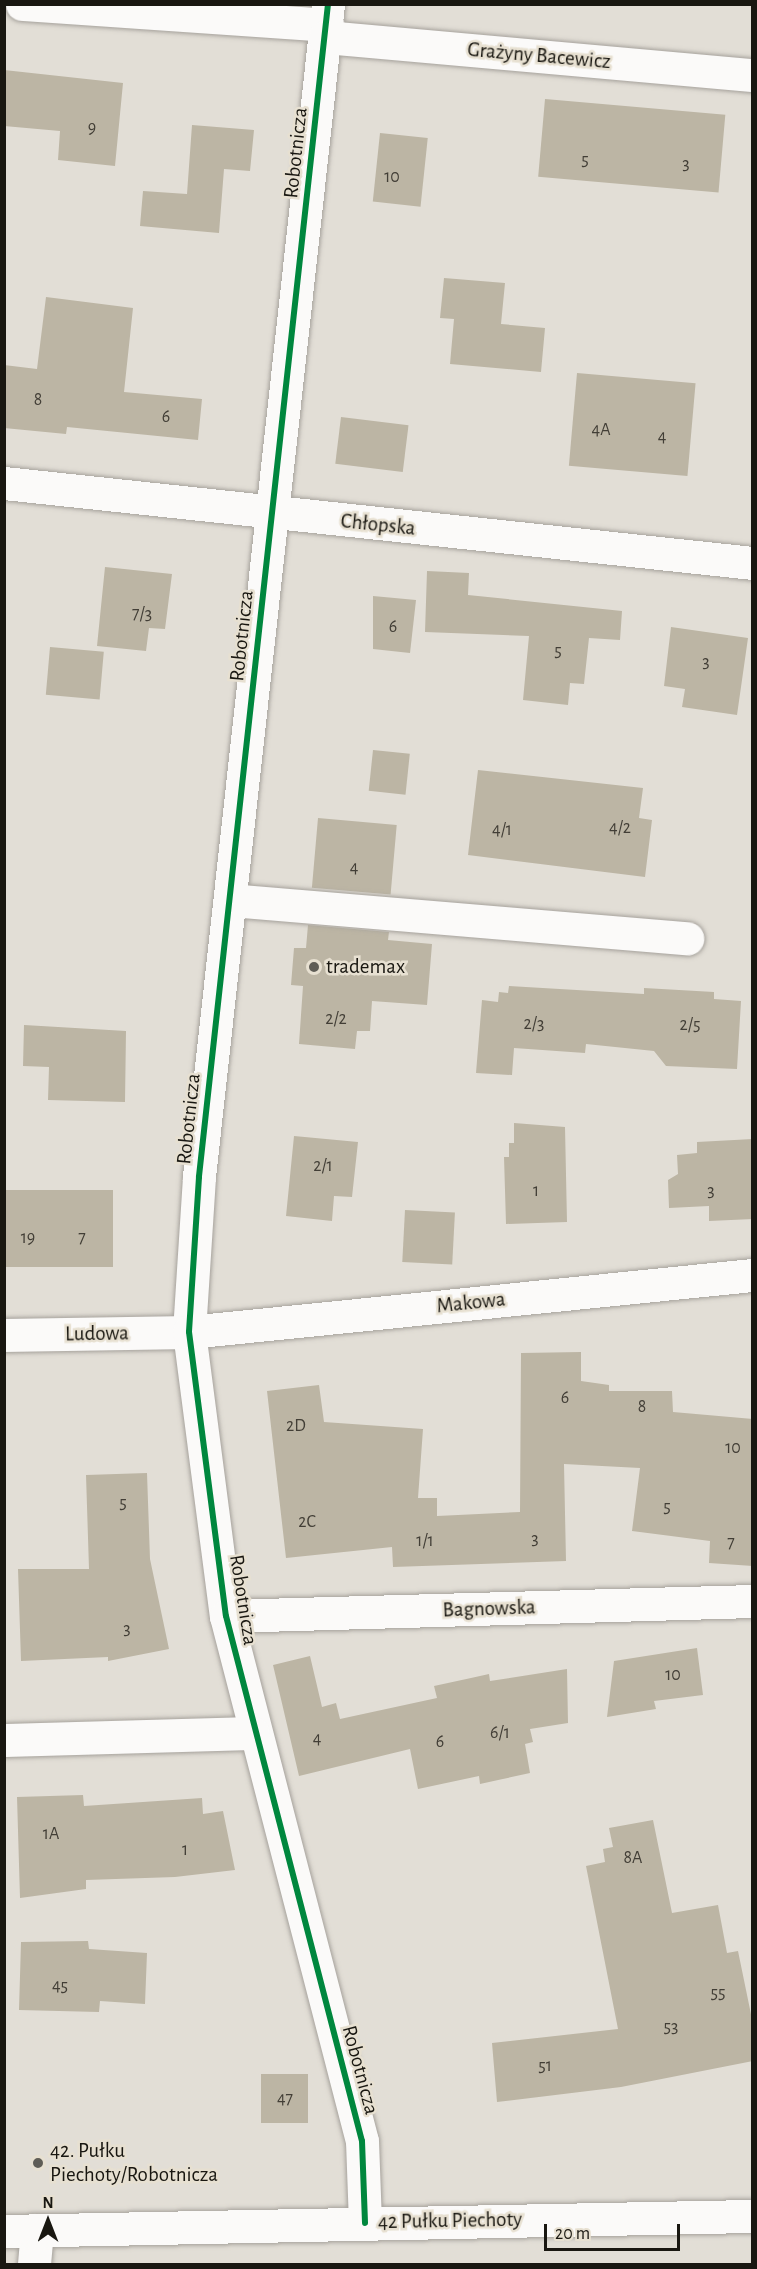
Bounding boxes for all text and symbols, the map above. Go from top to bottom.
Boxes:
street label: Grażyny Bacewicz [466,37,612,75]
street label: Robotnicza [279,106,313,200]
house number: 9 [88,117,96,139]
house number: 5 [581,149,589,171]
house number: 3 [682,153,690,175]
house number: 10 [384,166,400,188]
house number: 8 [34,389,42,411]
house number: 6 [162,406,170,428]
house number: 4A [591,419,611,441]
house number: 4 [658,426,666,448]
street label: Chłopska [339,509,417,541]
street label: Robotnicza [225,589,259,683]
house number: 7/3 [132,603,152,625]
house number: 6 [389,616,397,638]
house number: 5 [554,640,562,662]
house number: 3 [702,651,710,673]
house number: 4/2 [609,817,631,839]
house number: 4/1 [492,819,512,841]
house number: 4 [350,857,358,879]
place label: trademax [326,954,405,980]
marker: trademax [307,960,321,974]
house number: 2/2 [325,1008,347,1030]
house number: 2/3 [524,1013,544,1035]
house number: 2/5 [680,1014,700,1036]
street label: Robotnicza [172,1072,206,1166]
house number: 2/1 [313,1155,333,1177]
house number: 1 [533,1180,539,1202]
house number: 3 [707,1180,715,1202]
house number: 19 [21,1227,35,1249]
house number: 7 [78,1227,86,1249]
street label: Makowa [435,1287,507,1319]
street label: Ludowa [65,1321,129,1347]
house number: 6 [561,1387,569,1409]
house number: 8 [638,1396,646,1418]
house number: 2D [286,1415,306,1437]
house number: 10 [725,1437,741,1459]
house number: 5 [119,1492,127,1514]
house number: 5 [663,1496,671,1518]
house number: 2C [298,1511,316,1533]
house number: 3 [531,1528,539,1550]
house number: 1/1 [416,1530,434,1552]
house number: 7 [727,1532,735,1554]
street label: Robotnicza [223,1553,263,1647]
street label: Bagnowska [442,1595,536,1623]
house number: 3 [123,1618,131,1640]
house number: 10 [665,1664,681,1686]
house number: 6/1 [490,1722,510,1744]
house number: 4 [313,1728,321,1750]
house number: 6 [436,1731,444,1753]
house number: 1A [43,1823,59,1845]
house number: 1 [182,1839,188,1861]
house number: 8A [624,1847,642,1869]
house number: 45 [52,1975,68,1997]
house number: 55 [710,1982,726,2004]
house number: 53 [664,2016,678,2038]
street label: Robotnicza [336,2023,384,2117]
house number: 51 [538,2055,552,2077]
house number: 47 [277,2088,293,2110]
place label: 42. Pułku Piechoty/Robotnicza [50,2138,218,2188]
marker: 42. Pułku Piechoty/Robotnicza [31,2156,45,2170]
north arrow [18,2191,78,2251]
text: N [42,2195,54,2211]
street label: 42 Pułku Piechoty [378,2207,522,2235]
scale bar [547,2212,684,2250]
text: 20 m [555,2225,590,2243]

